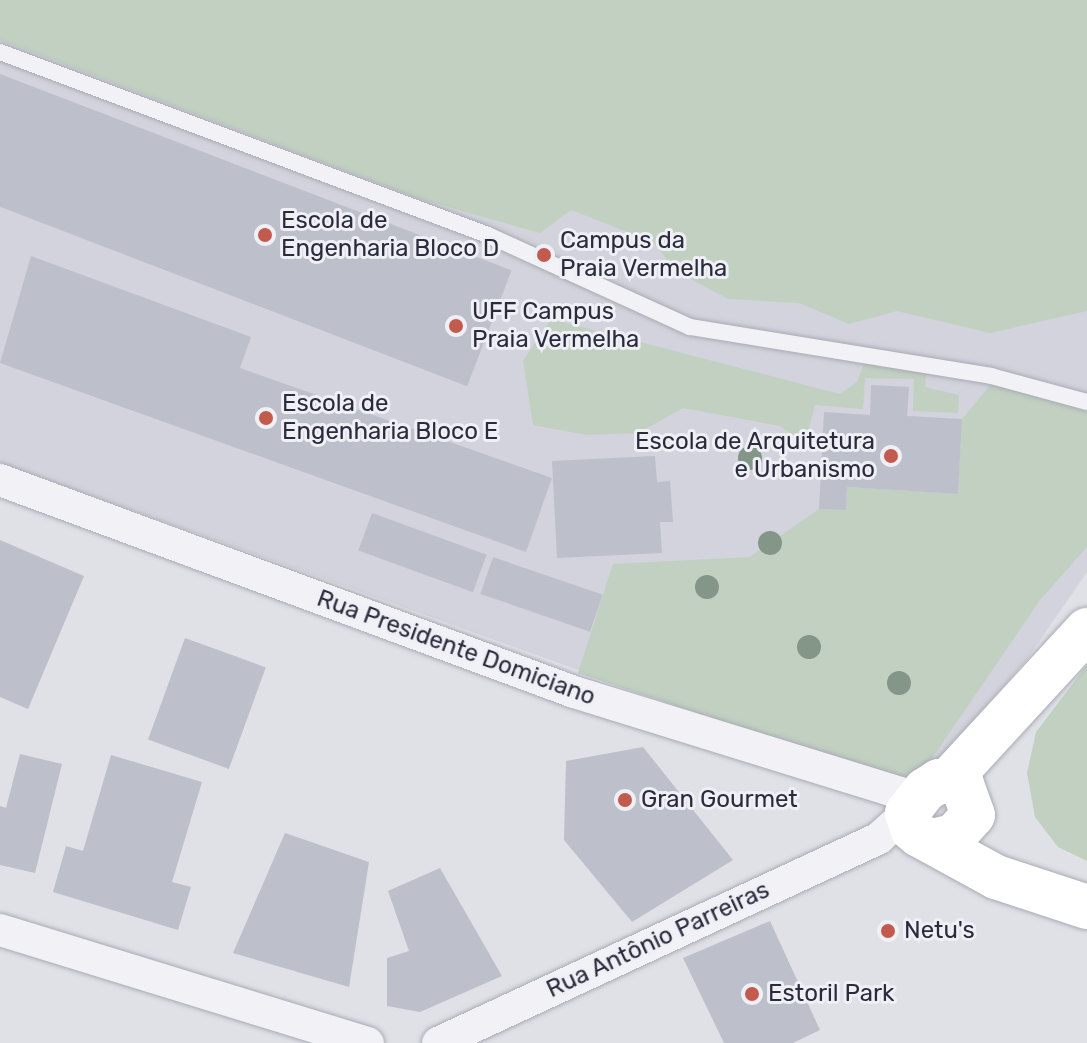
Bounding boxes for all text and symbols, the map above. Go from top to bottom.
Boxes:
place label: Escola de Engenharia Bloco D [281,207,499,263]
marker: Escola de Engenharia Bloco D [256,226,274,244]
place label: Campus da Praia Vermelha [560,227,728,283]
marker: Campus da Praia Vermelha [535,246,553,264]
place label: UFF Campus Praia Vermelha [472,298,640,354]
marker: UFF Campus Praia Vermelha [447,317,465,335]
place label: Escola de Engenharia Bloco E [282,390,498,446]
marker: Escola de Engenharia Bloco E [257,409,275,427]
place label: Escola de Arquitetura e Urbanismo [634,428,875,484]
marker: Escola de Arquitetura e Urbanismo [882,447,900,465]
street label: Rua Presidente Domiciano [313,584,599,712]
place label: Gran Gourmet [641,786,798,814]
marker: Gran Gourmet [616,791,634,809]
street label: Rua Antônio Parreiras [542,876,774,1004]
place label: Netu's [904,917,975,945]
marker: Netu's [879,922,897,940]
place label: Estoril Park [768,980,894,1008]
marker: Estoril Park [743,985,761,1003]

